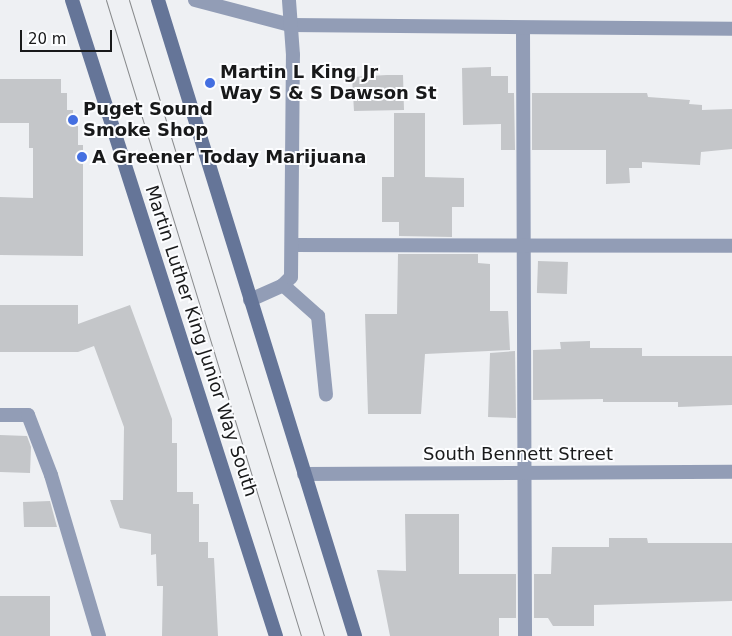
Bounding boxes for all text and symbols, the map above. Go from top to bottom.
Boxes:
scale bar [22,20,115,52]
text: 20 m [28,30,66,48]
place label: Martin L King Jr Way S & S Dawson St [220,62,437,104]
marker: Martin L King Jr Way S & S Dawson St [204,77,216,89]
place label: Puget Sound Smoke Shop [83,99,213,142]
marker: Puget Sound Smoke Shop [67,114,79,126]
place label: A Greener Today Marijuana [92,146,366,168]
marker: A Greener Today Marijuana [76,151,88,163]
street label: Martin Luther King Junior Way South [140,183,262,499]
street label: South Bennett Street [423,443,613,465]

